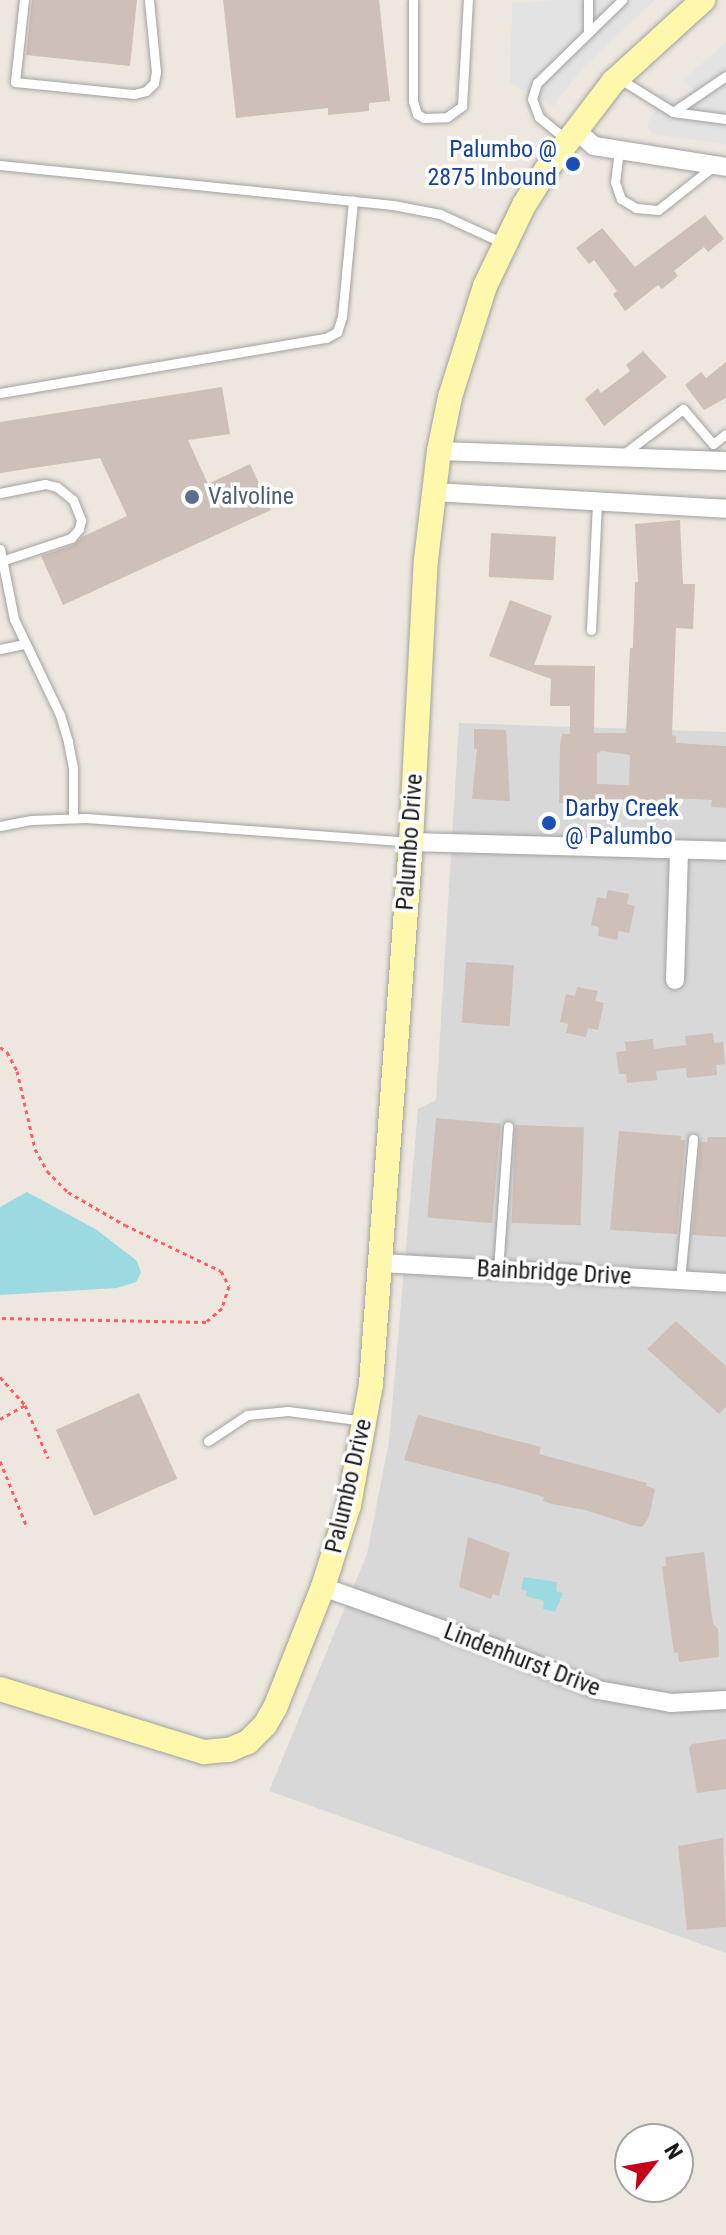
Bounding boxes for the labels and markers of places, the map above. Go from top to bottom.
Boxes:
place label: Palumbo @ 2875 Inbound [427,136,557,192]
marker: Palumbo @ 2875 Inbound [564,155,582,173]
place label: Valvoline [208,483,294,511]
marker: Valvoline [183,488,201,506]
place label: Darby Creek @ Palumbo [565,795,679,851]
marker: Darby Creek @ Palumbo [540,814,558,832]

